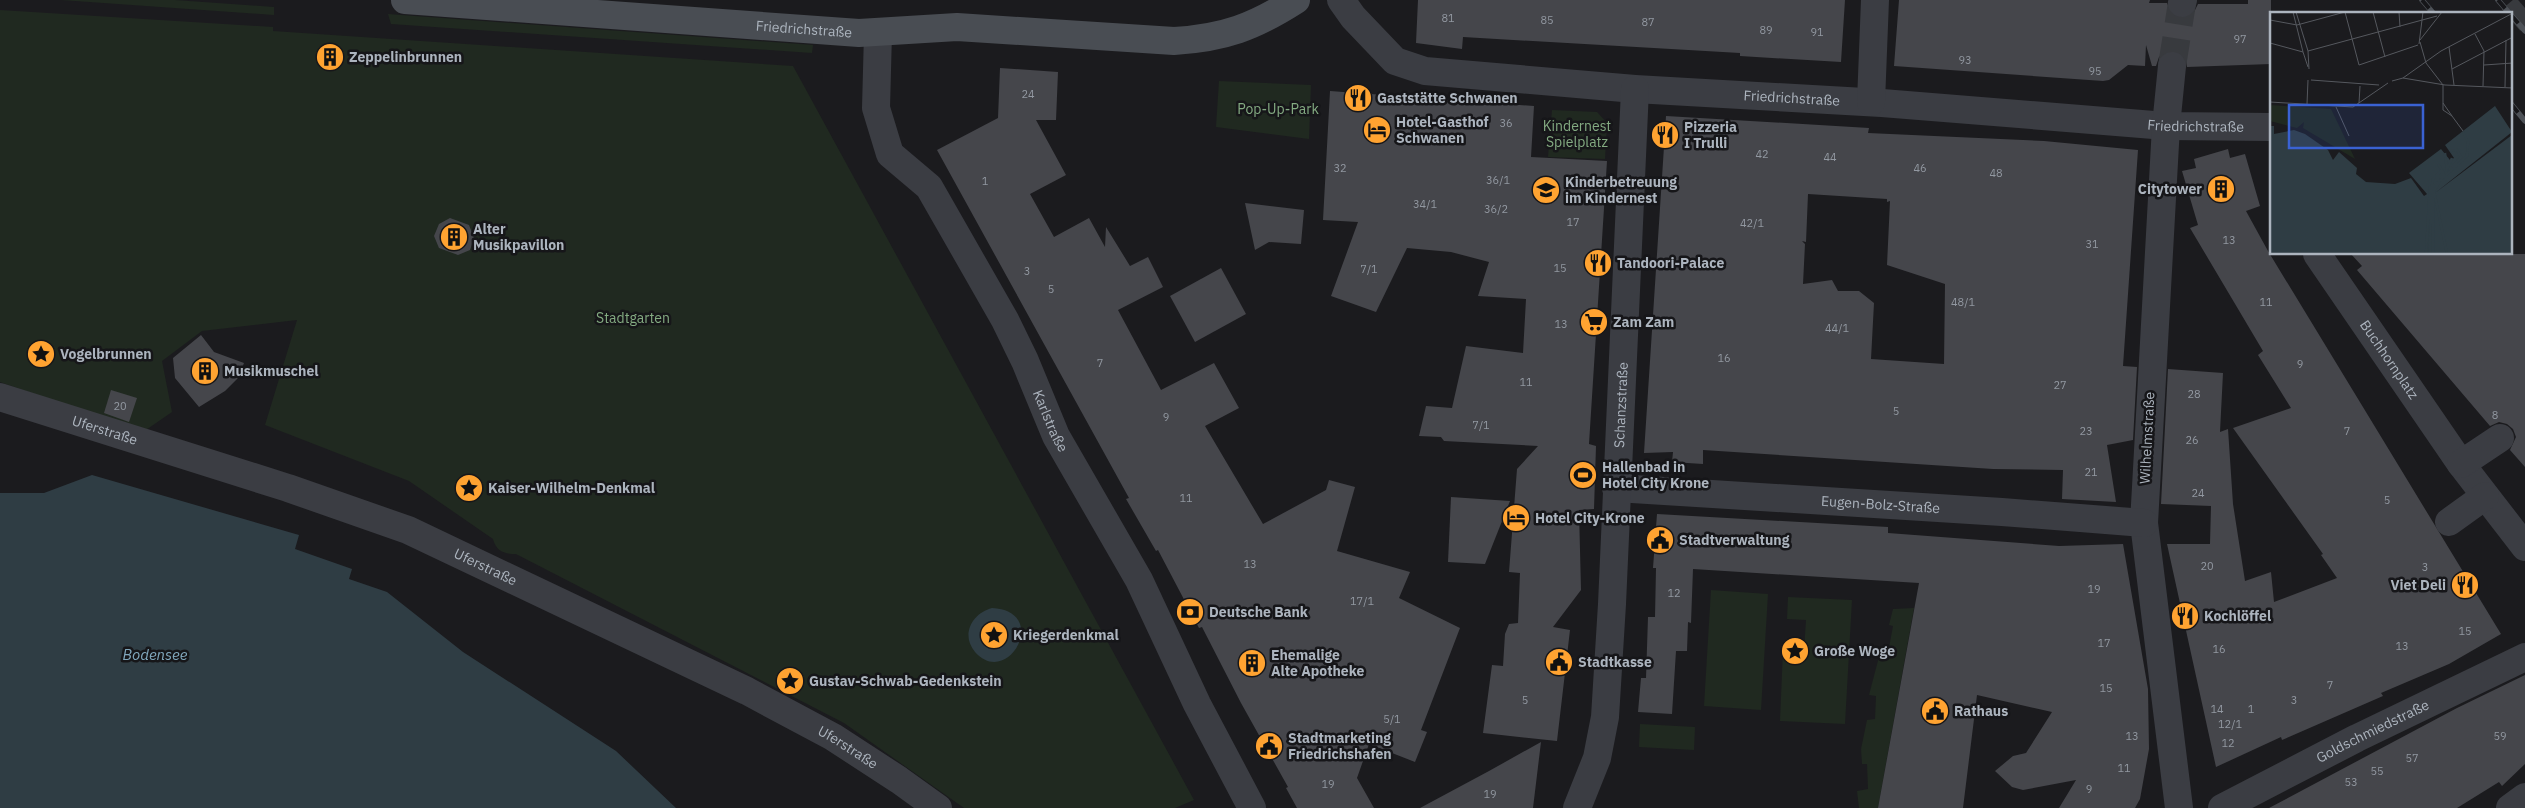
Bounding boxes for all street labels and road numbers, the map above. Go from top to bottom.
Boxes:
street label: Friedrichstraße [755,17,853,41]
street label: Friedrichstraße [1743,86,1841,110]
street label: Friedrichstraße [2147,116,2244,136]
street label: Buchhornplatz [2356,317,2423,403]
street label: Schanzstraße [1610,361,1632,448]
street label: Karlstraße [1029,387,1072,455]
street label: Wilhelmstraße [2136,391,2158,485]
street label: Uferstraße [70,411,140,449]
street label: Eugen-Bolz-Straße [1820,492,1941,517]
street label: Uferstraße [451,544,520,590]
street label: Goldschmiedstraße [2313,696,2432,767]
street label: Uferstraße [815,722,882,773]

